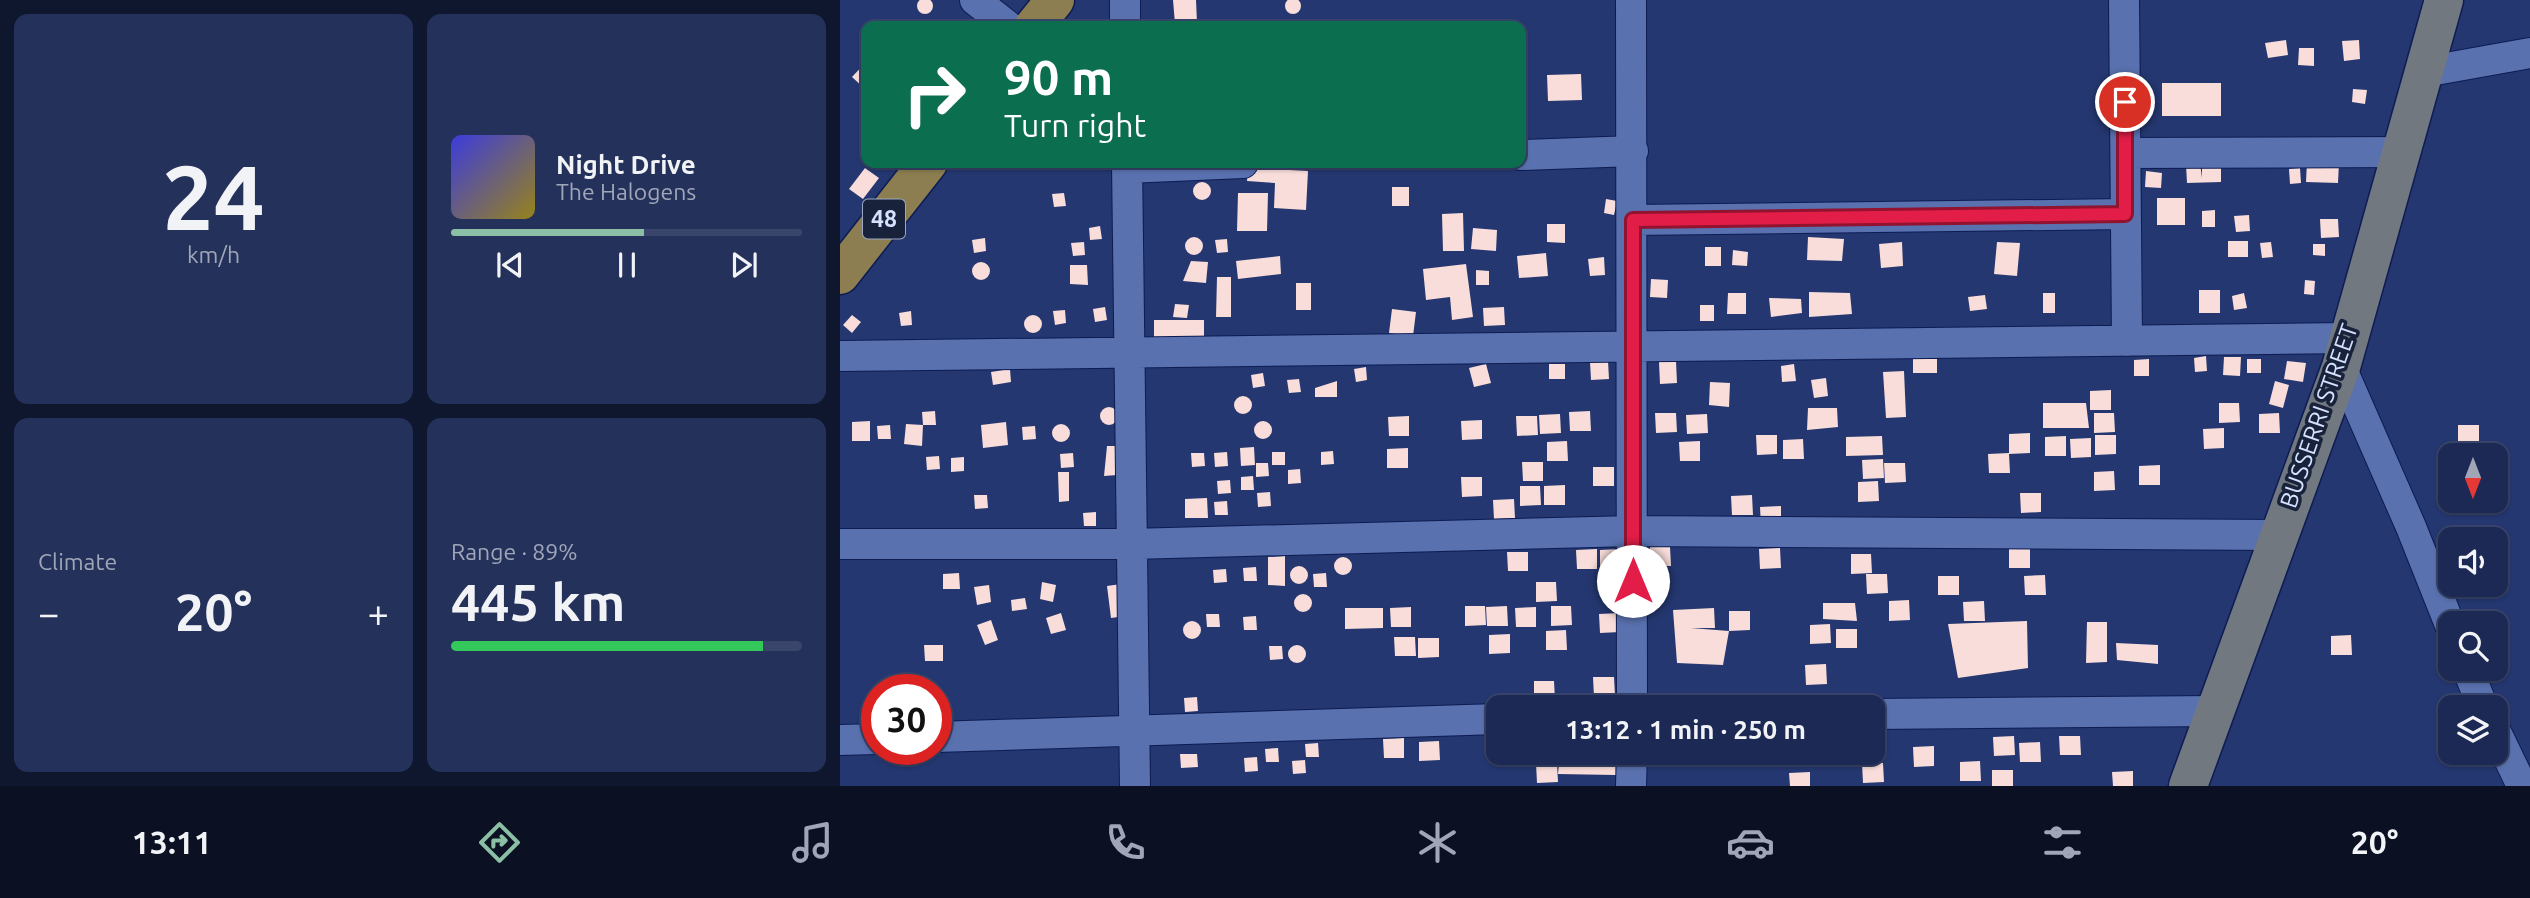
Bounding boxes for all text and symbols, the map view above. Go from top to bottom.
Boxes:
icon: right [889,49,980,140]
text: 90 m [1004,49,1113,104]
pin [2095,72,2155,132]
icon: arrive [2106,83,2144,121]
text: Turn right [1004,107,1146,143]
text: 24 [162,145,265,247]
text: Night Drive [556,150,696,179]
text: The Halogens [556,179,696,204]
road number: 48 [863,200,905,238]
text: km/h [187,242,240,267]
icon: previous [491,246,529,284]
icon: pause [608,246,646,284]
icon: next [725,246,763,284]
street label: BUSSERRI STREET [2274,320,2363,511]
north arrow [2438,443,2508,513]
map controls [2438,443,2508,765]
button: sound [2438,527,2508,597]
text: Range · 89% [451,539,578,564]
position arrow [1596,544,1670,618]
text: Climate [38,549,117,574]
text: 445 km [451,573,625,631]
text: 20° [175,583,252,641]
text: − [38,592,59,634]
text: + [368,592,389,634]
button: search [2438,611,2508,681]
speed limit sign: 30 [861,674,952,765]
button: layers [2438,695,2508,765]
text: 13:12 · 1 min · 250 m [1565,715,1806,744]
icon: directions [475,818,524,867]
icon: music [788,818,837,867]
icon: phone [1101,818,1150,867]
icon: climate [1413,818,1462,867]
icon: car [1726,818,1775,867]
icon: filters [2038,818,2087,867]
text: 13:11 [132,824,212,860]
text: 20° [2351,824,2398,860]

